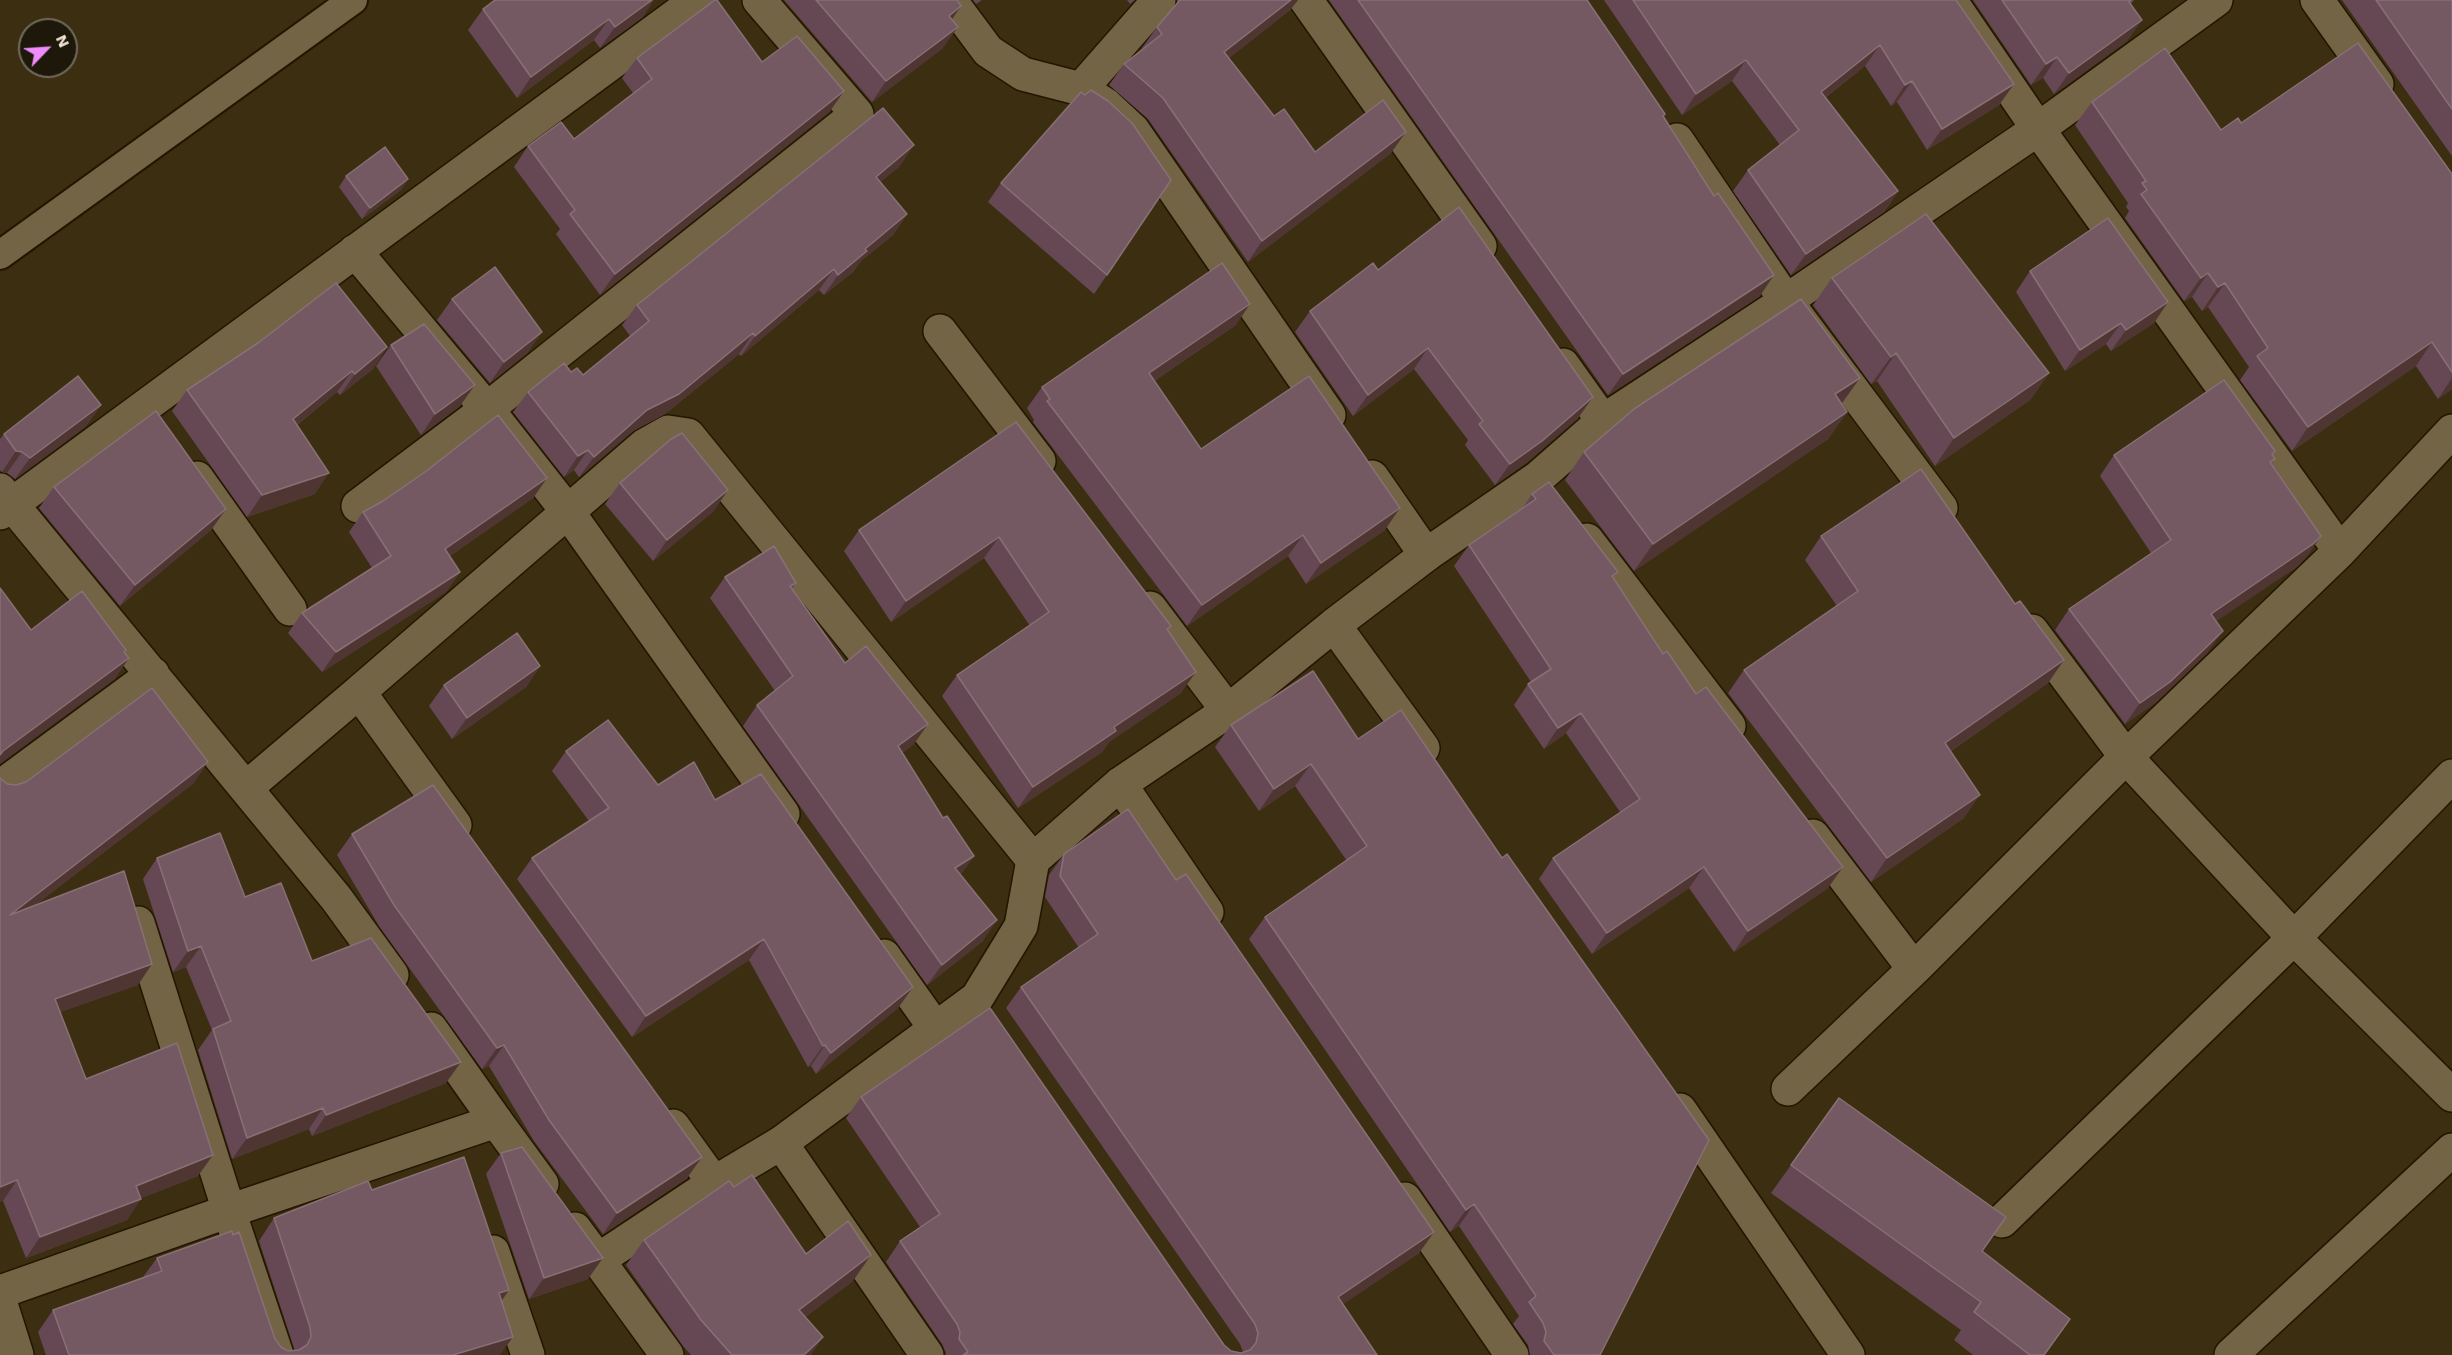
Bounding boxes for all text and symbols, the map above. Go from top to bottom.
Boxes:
north arrow [18,18,78,78]
text: N [52,32,74,50]

